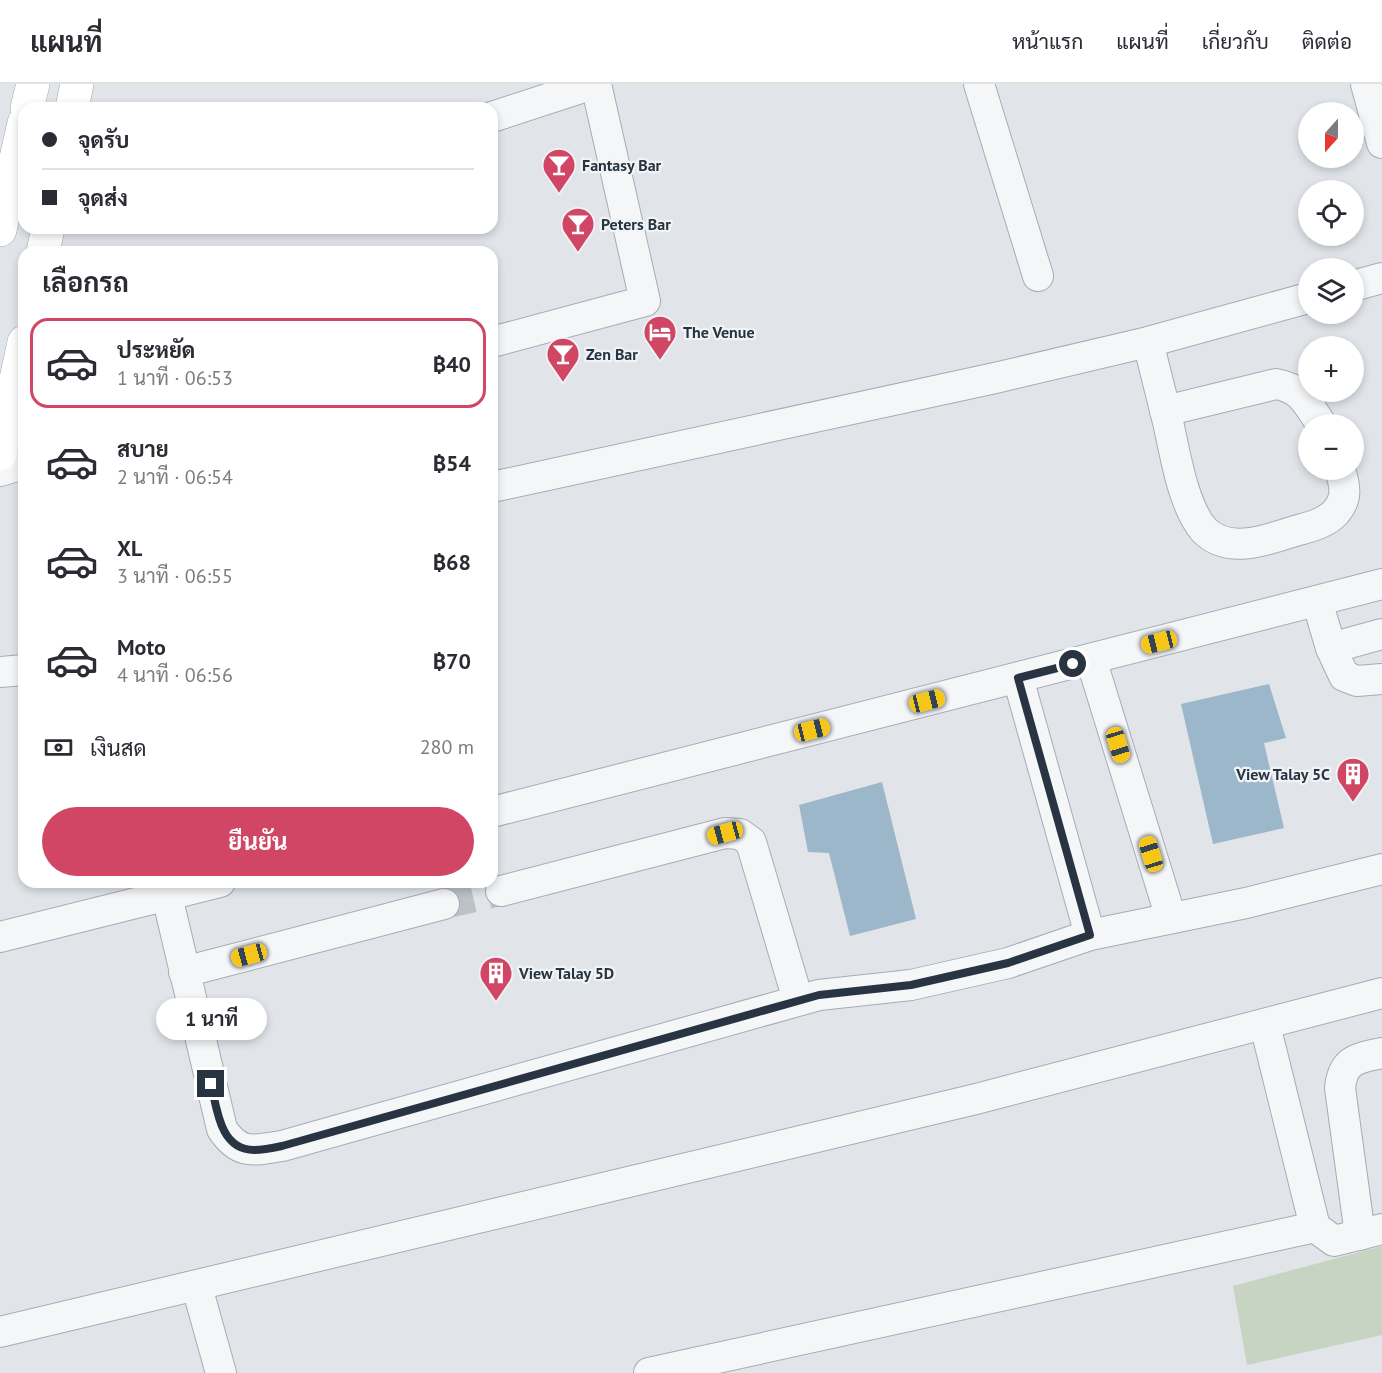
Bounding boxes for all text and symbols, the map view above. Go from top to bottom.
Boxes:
text: แผนที่ [30,23,103,60]
text: หน้าแรก [1012,28,1083,55]
text: แผนที่ [1116,28,1169,55]
text: เกี่ยวกับ [1202,28,1269,55]
text: ติดต่อ [1302,28,1352,55]
north arrow [1298,102,1364,168]
map controls [1298,102,1364,480]
text: จุดรับ [78,126,129,154]
bar icon: Fantasy Bar [541,147,577,194]
place label: Fantasy Bar [582,155,662,175]
button: locate [1298,180,1364,246]
text: จุดส่ง [78,184,128,212]
bar icon: Peters Bar [560,206,596,253]
place label: Peters Bar [601,214,671,234]
button: layers [1298,258,1364,324]
text: เลือกรถ [42,265,129,299]
hotel icon: The Venue [642,314,678,361]
place label: The Venue [683,322,755,342]
icon: car [45,336,99,390]
text: ประหยัด [117,336,195,364]
bar icon: Zen Bar [545,336,581,383]
button: + [1298,336,1364,402]
place label: Zen Bar [586,344,638,364]
text: ฿40 [433,350,471,378]
text: 1 นาที · 06:53 [117,365,233,391]
button: − [1298,414,1364,480]
icon: car [45,435,99,489]
text: สบาย [117,435,169,463]
text: ฿54 [433,449,471,477]
text: 2 นาที · 06:54 [117,464,233,490]
icon: car [45,534,99,588]
text: XL [117,534,142,562]
text: ฿68 [433,548,471,576]
text: 3 นาที · 06:55 [117,563,233,589]
car [1139,629,1179,655]
icon: car [45,633,99,687]
text: Moto [117,633,166,661]
text: ฿70 [433,647,471,675]
route start [1059,650,1086,677]
text: 4 นาที · 06:56 [117,662,233,688]
car [907,688,947,714]
car [792,717,832,743]
car [1104,725,1132,765]
icon: cash [42,731,75,764]
text: เงินสด [90,734,147,762]
text: 280 m [420,734,474,760]
building icon: View Talay 5C [1335,756,1371,803]
place label: View Talay 5C [1235,764,1330,784]
button: ยืนยัน [42,807,474,876]
car [705,820,745,846]
car [1137,834,1165,874]
car [229,942,269,968]
building icon: View Talay 5D [478,955,514,1002]
place label: View Talay 5D [518,963,614,983]
callout: 1 นาที [156,997,266,1039]
text: 1 นาที [185,1006,238,1032]
route end [197,1070,224,1097]

